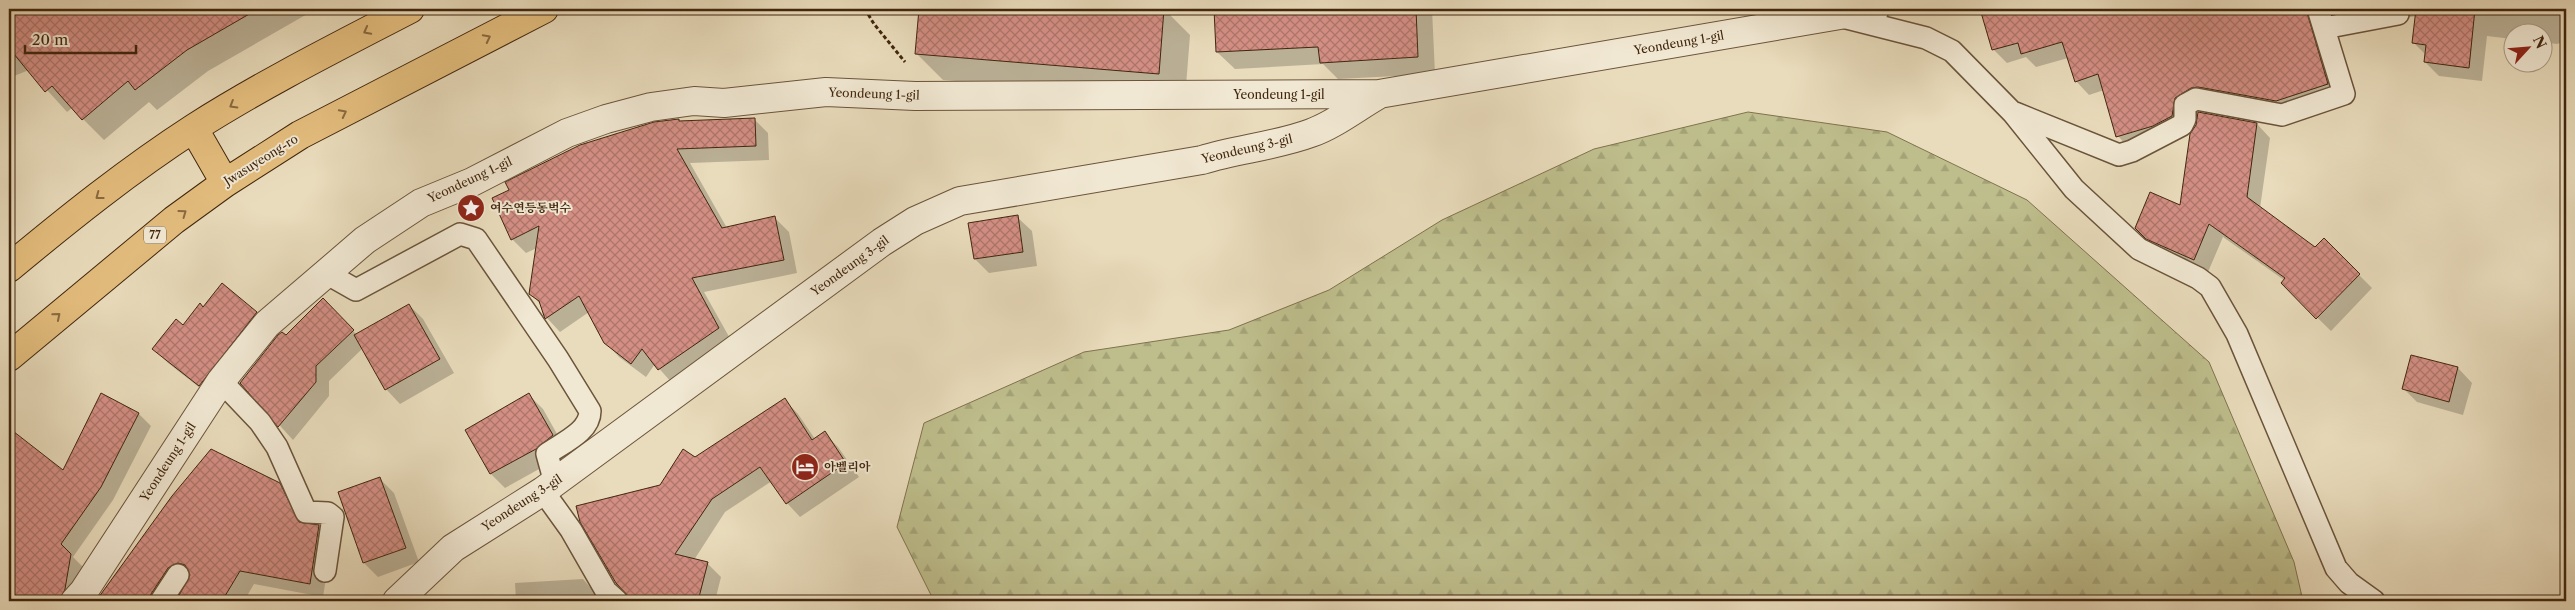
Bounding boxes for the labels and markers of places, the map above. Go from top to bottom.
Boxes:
place icon: 여수연등동벅수 [456,193,486,223]
place label: 여수연등동벅수 [490,200,572,215]
hotel icon: 아벨리아 [790,452,820,482]
place label: 아벨리아 [824,459,871,474]

